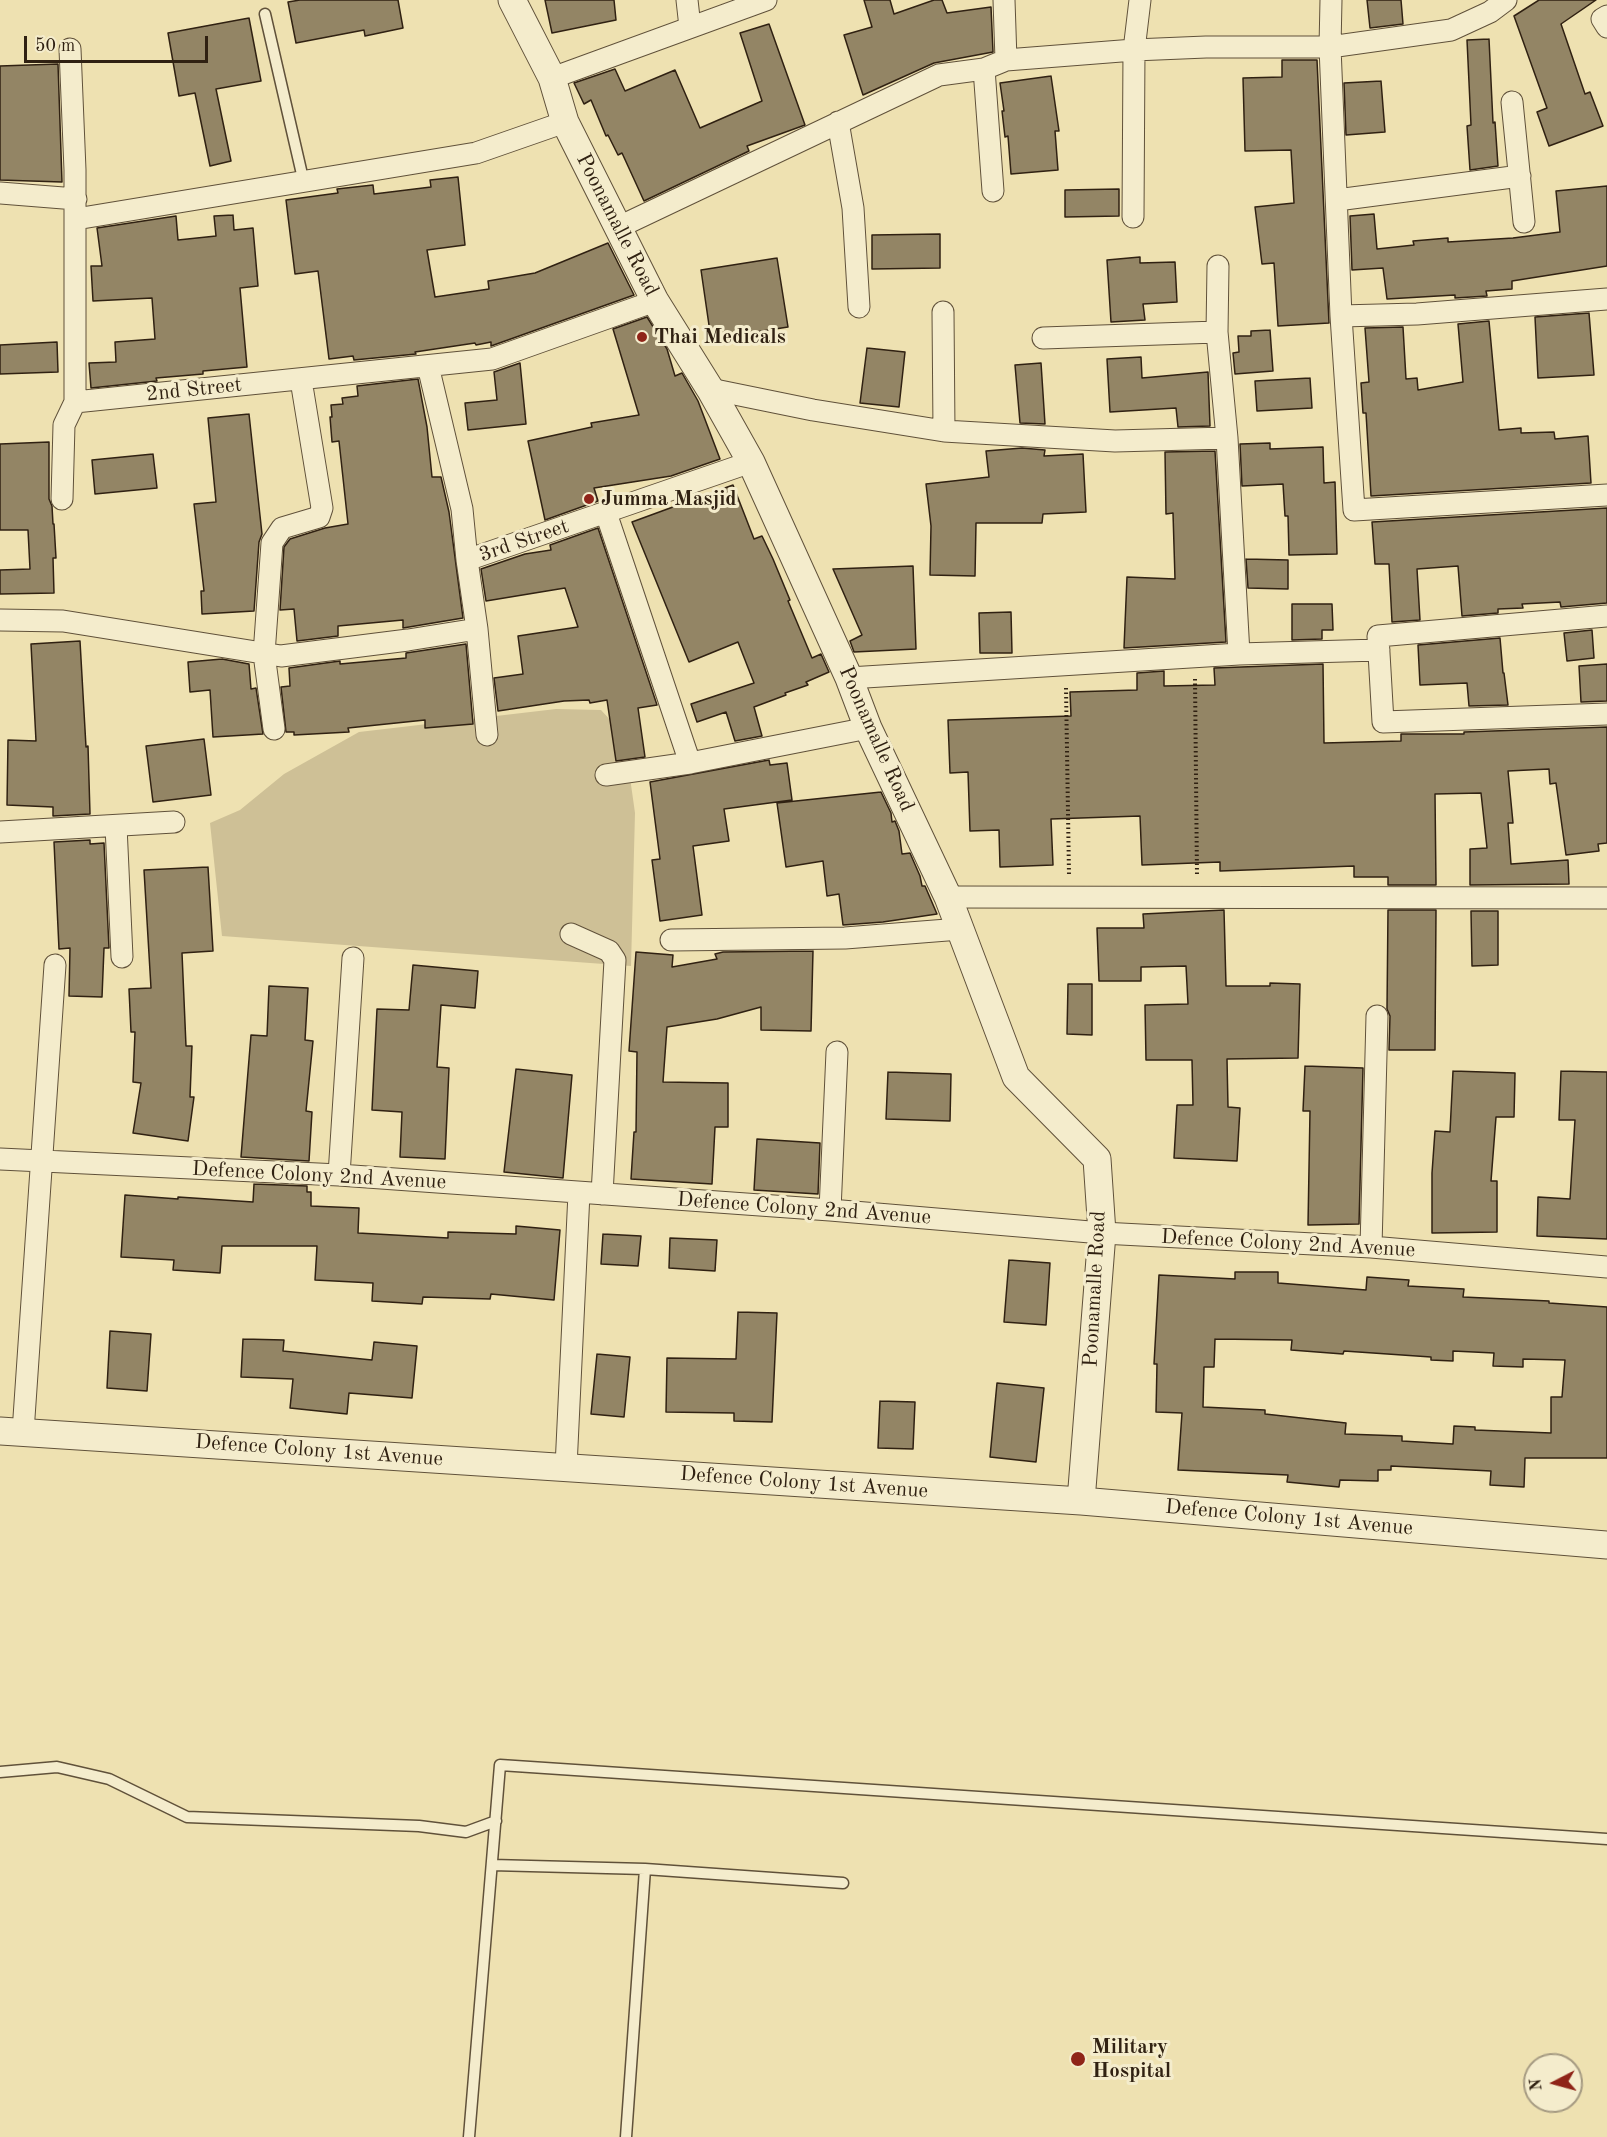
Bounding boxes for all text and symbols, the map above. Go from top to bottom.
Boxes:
scale bar [27,24,212,62]
text: 50 m [35,37,75,55]
street label: Poonamalle Road [570,150,664,300]
place label: Thai Medicals [654,324,786,350]
marker: Thai Medicals [635,330,649,344]
street label: 2nd Street [145,372,243,408]
place label: Jumma Masjid [601,486,737,512]
marker: Jumma Masjid [582,492,596,506]
street label: 3rd Street [476,514,572,568]
street label: Poonamalle Road [833,662,919,816]
street label: Defence Colony 2nd Avenue [191,1157,447,1195]
street label: Defence Colony 2nd Avenue [676,1188,932,1230]
street label: Poonamalle Road [1078,1210,1112,1368]
street label: Defence Colony 2nd Avenue [1160,1225,1416,1263]
street label: Defence Colony 1st Avenue [194,1430,444,1472]
street label: Defence Colony 1st Avenue [679,1462,929,1504]
street label: Defence Colony 1st Avenue [1164,1495,1414,1541]
place label: Military Hospital [1092,2034,1171,2084]
marker: Military Hospital [1069,2050,1087,2068]
north arrow [1523,2053,1583,2113]
text: N [1528,2078,1546,2092]

